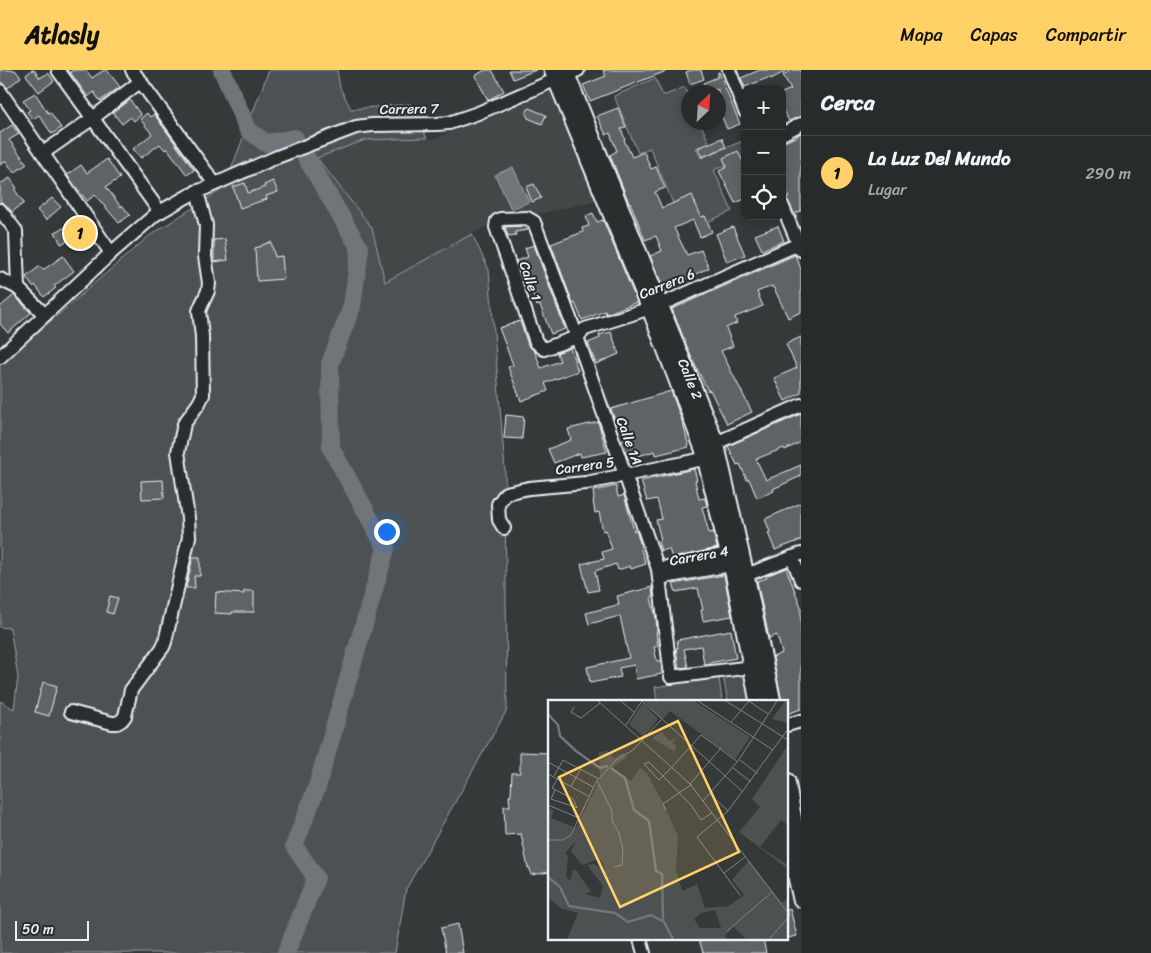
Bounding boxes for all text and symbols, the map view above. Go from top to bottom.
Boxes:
text: Atlasly [25,14,99,56]
text: Mapa [900,19,943,51]
text: Capas [971,19,1018,51]
text: Compartir [1046,19,1126,51]
text: Cerca [821,84,875,122]
north arrow [681,85,726,130]
map controls [741,85,786,220]
button: + [741,85,786,130]
street label: Carrera 7 [379,96,440,122]
button: − [741,130,786,175]
text: La Luz Del Mundo [868,142,1011,175]
text: 1 [834,159,840,188]
text: 290 m [1085,159,1131,188]
button: locate [741,175,786,220]
text: Lugar [868,175,907,204]
pin: 1 [64,214,96,252]
street label: Calle 1 [512,258,548,304]
street label: Carrera 6 [635,261,699,307]
street label: Calle 2 [670,355,710,403]
street label: Calle 1A [609,413,649,469]
street label: Carrera 5 [554,449,617,483]
your location [374,519,400,545]
street label: Carrera 4 [667,538,731,573]
inset map [548,700,788,940]
text: 50 m [22,917,54,942]
scale bar [15,918,89,941]

